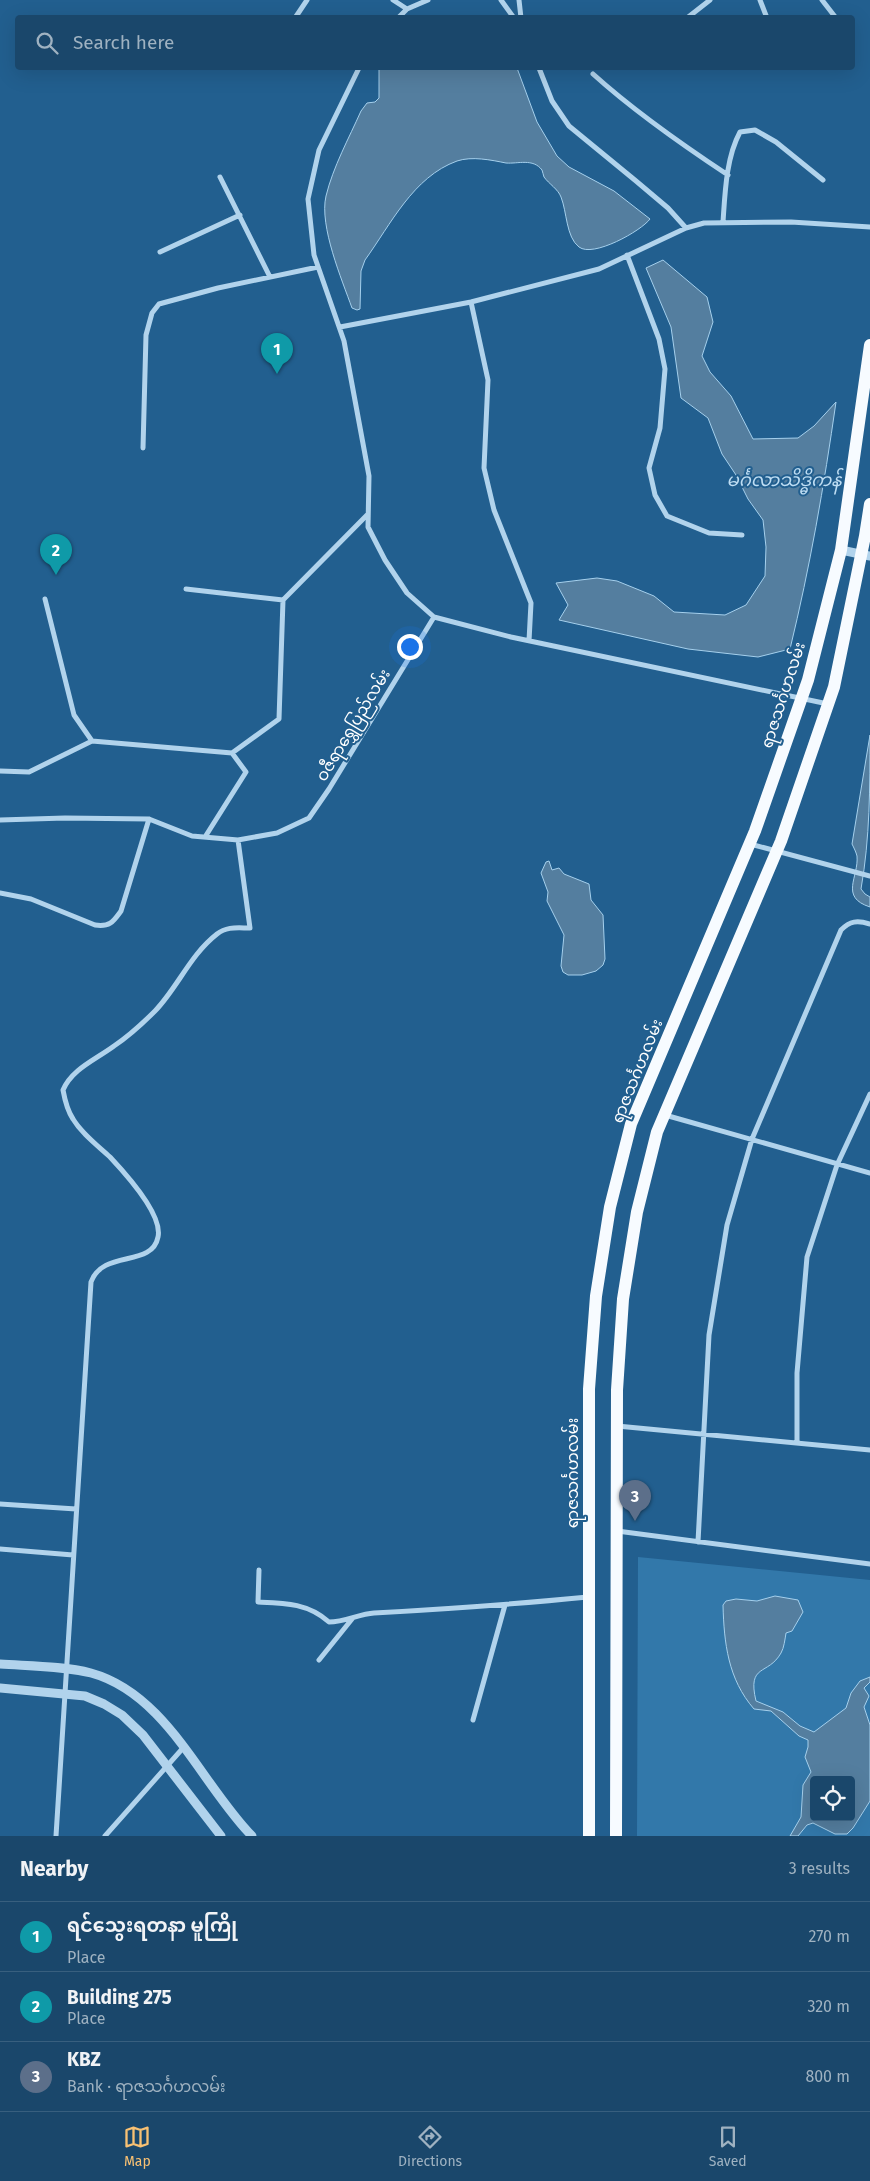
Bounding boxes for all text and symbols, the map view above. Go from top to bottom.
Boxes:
search box [15,15,855,70]
icon: search [33,29,61,57]
text: Search here [73,31,174,54]
pin: 1 [261,333,293,374]
water label: မင်္ဂလာသိဒ္ဓိကန် [727,467,844,495]
pin: 2 [40,534,72,575]
your location [397,634,423,660]
street label: ရာဇသင်္ဂဟလမ်း [755,639,813,752]
street label: ဝဇီရာရွှေပြည်လမ်း [310,664,397,787]
street label: ရာဇသင်္ဂဟလမ်း [606,1016,670,1127]
street label: ရာဇသင်္ဂဟလမ်း [561,1418,586,1528]
pin: 3 [619,1480,651,1521]
map controls [810,1776,855,1821]
button: locate [810,1776,855,1821]
text: Nearby [20,1856,88,1882]
text: 3 results [789,1859,850,1878]
text: ရင်သွေးရတနာ မူကြို [67,1914,238,1937]
text: 1 [32,1927,40,1946]
text: 270 m [808,1927,850,1946]
text: Place [67,1948,106,1967]
text: Building 275 [67,1986,172,2009]
text: 2 [32,1997,40,2016]
text: 320 m [807,1997,850,2016]
text: Place [67,2009,106,2028]
text: KBZ [67,2048,101,2071]
text: 3 [32,2067,40,2086]
text: 800 m [805,2067,850,2086]
text: Bank · ရာဇသင်္ဂဟလမ်း [67,2077,226,2096]
tab: Map [123,2123,151,2170]
tab: Directions [398,2123,462,2170]
tab: Saved [709,2123,747,2170]

